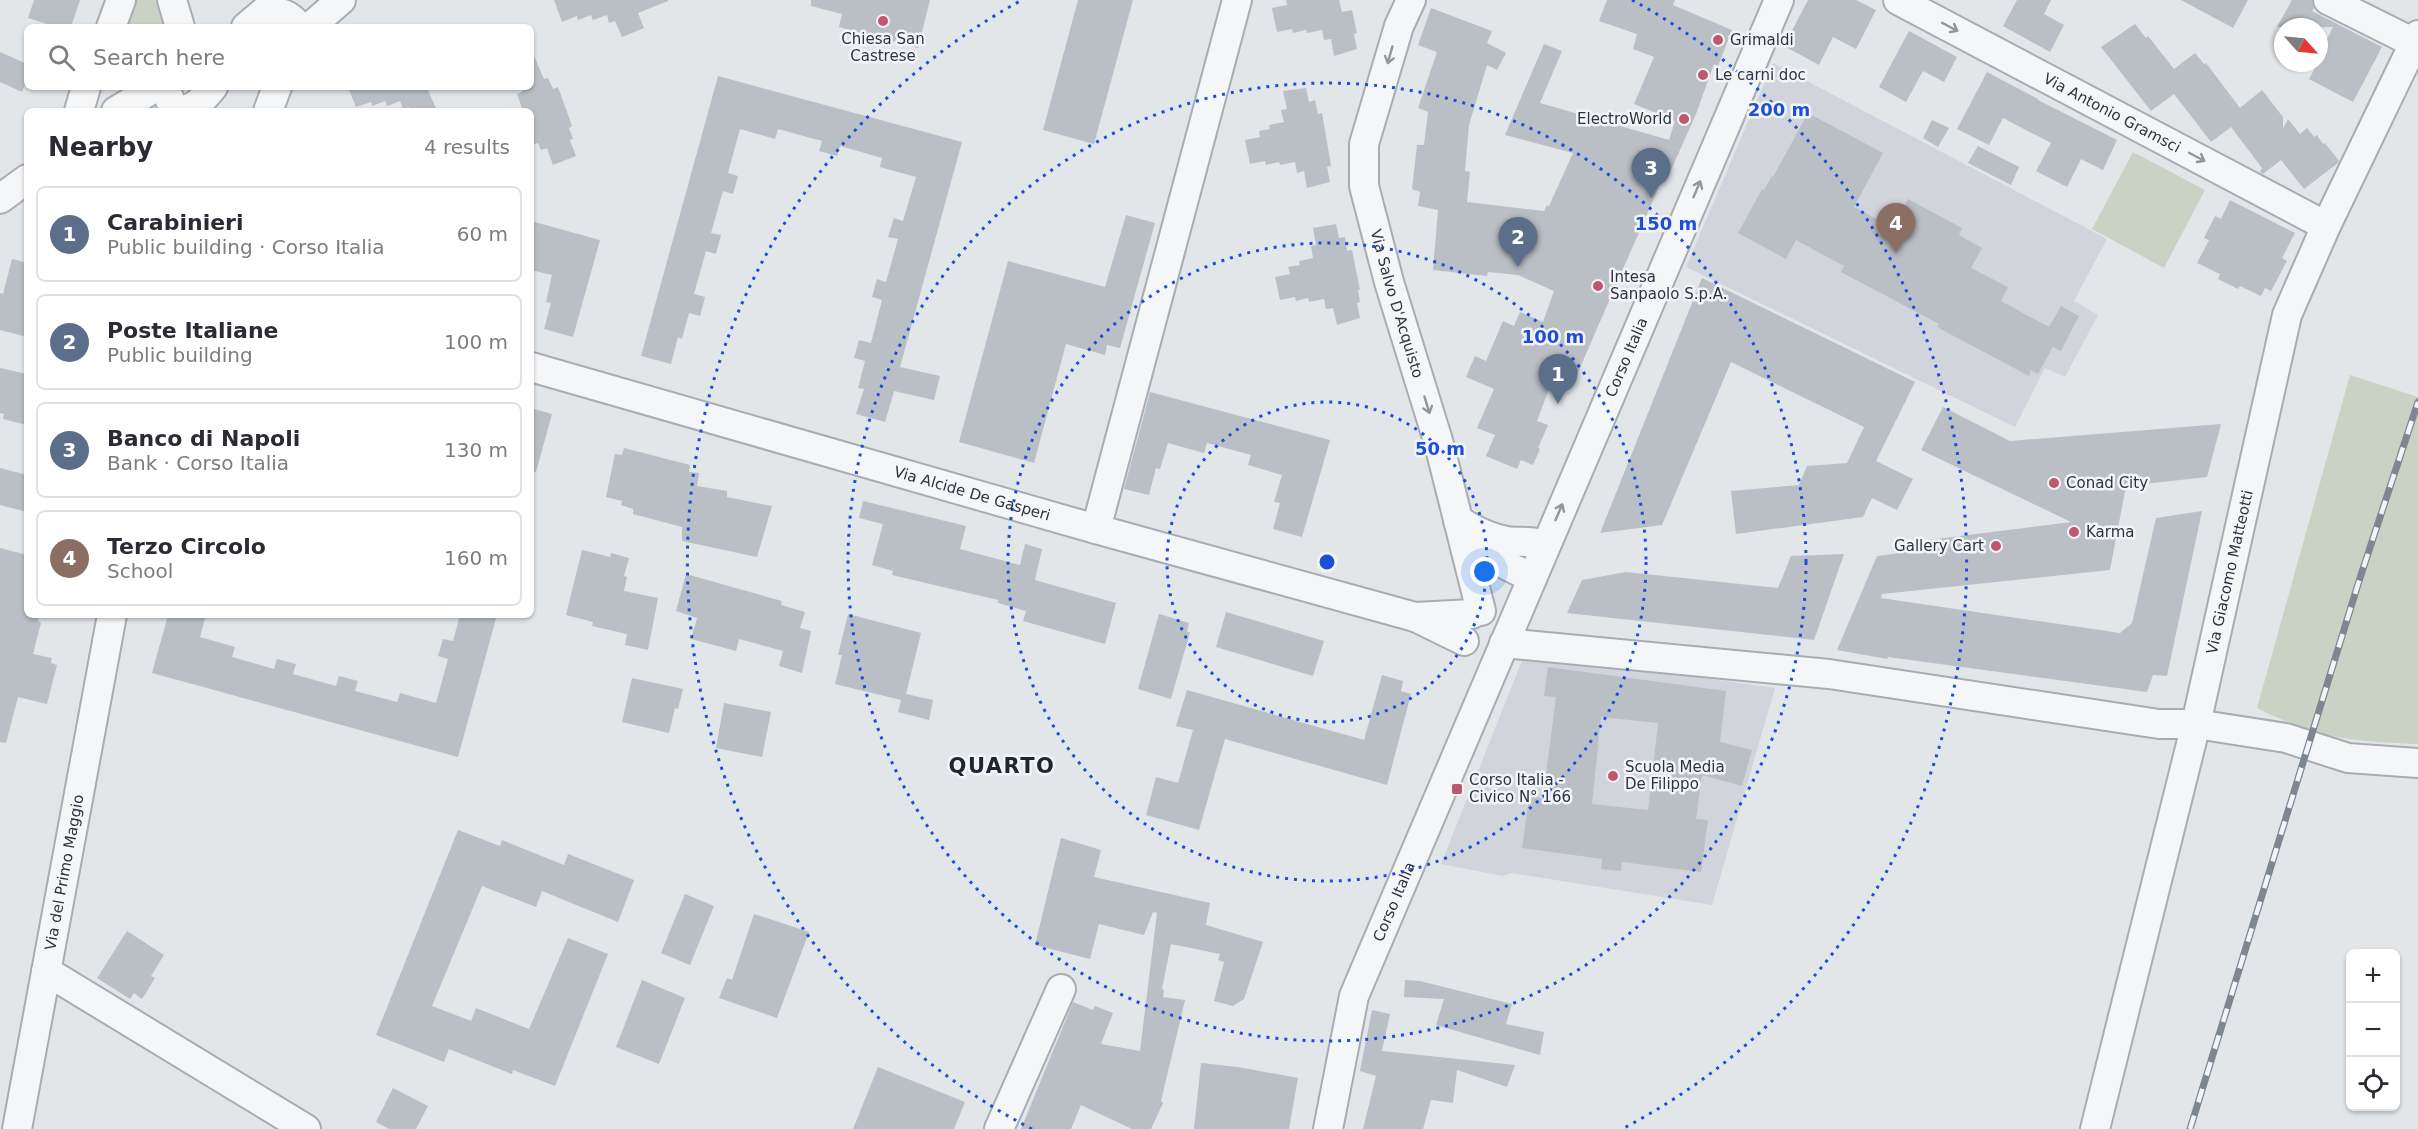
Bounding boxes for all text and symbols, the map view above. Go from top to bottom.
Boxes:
marker: Chiesa San Castrese [876,14,890,28]
north arrow [2274,18,2328,72]
one-way arrow [1941,21,1958,33]
search box [24,24,534,90]
place label: Chiesa San Castrese [841,30,925,65]
place label: Grimaldi [1730,31,1794,49]
marker: Grimaldi [1711,33,1725,47]
icon: search [45,41,78,74]
text: Search here [93,45,225,70]
one-way arrow [1384,45,1395,64]
place label: Le carni doc [1715,66,1806,84]
marker: Le carni doc [1696,68,1710,82]
street label: Via Antonio Gramsci [2040,69,2184,157]
text: 200 m [1748,99,1810,120]
place label: ElectroWorld [1577,110,1672,128]
marker: ElectroWorld [1677,112,1691,126]
text: Nearby [48,132,153,162]
text: 4 results [424,135,510,159]
pin: 3 [1632,148,1670,198]
one-way arrow [2188,152,2206,164]
one-way arrow [1692,180,1703,199]
pin: 4 [1876,204,1916,253]
text: Carabinieri [107,210,244,235]
text: 150 m [1635,213,1697,234]
pin: 2 [1498,218,1538,267]
text: 1 [63,222,76,246]
text: 60 m [457,222,508,246]
street label: Via Salvo D'Acquisto [1367,228,1427,380]
text: Public building · Corso Italia [107,235,385,259]
place label: Intesa Sanpaolo S.p.A. [1610,268,1728,303]
marker: Intesa Sanpaolo S.p.A. [1591,279,1605,293]
street label: Corso Italia [1602,315,1651,400]
text: Poste Italiane [107,318,279,343]
text: 100 m [1522,326,1584,347]
text: 2 [63,330,76,354]
text: 100 m [444,330,508,354]
text: Public building [107,343,253,367]
pin: 1 [1538,354,1578,404]
one-way arrow [1422,395,1433,414]
text: Banco di Napoli [107,426,300,451]
text: 3 [63,438,76,462]
text: 130 m [444,438,508,462]
text: 50 m [1415,438,1465,459]
text: Bank · Corso Italia [107,451,289,475]
street label: Via Alcide De Gasperi [892,463,1052,524]
place label: Conad City [2066,474,2148,492]
marker: Conad City [2047,476,2061,490]
street label: Via Giacomo Matteotti [2203,488,2257,656]
one-way arrow [1555,503,1566,521]
place label: Karma [2086,523,2134,541]
marker: Karma [2067,525,2081,539]
text: Terzo Circolo [107,534,266,559]
place label: Gallery Cart [1894,537,1984,555]
marker: Gallery Cart [1989,539,2003,553]
text: 4 [63,546,76,570]
text: 160 m [444,546,508,570]
centre of rings [1317,552,1337,572]
your location [1470,557,1499,586]
text: School [107,559,173,583]
district label: QUARTO [949,754,1055,778]
place label: Scuola Media De Filippo [1625,758,1725,793]
marker: Scuola Media De Filippo [1606,769,1620,783]
place label: Corso Italia - Civico N° 166 [1469,771,1571,806]
marker: Corso Italia - Civico N° 166 [1450,782,1464,796]
street label: Via del Primo Maggio [41,793,88,952]
street label: Corso Italia [1369,859,1419,944]
map controls [2346,949,2400,1111]
button: + [2346,949,2400,1003]
button: − [2346,1003,2400,1057]
button: locate [2346,1057,2400,1111]

